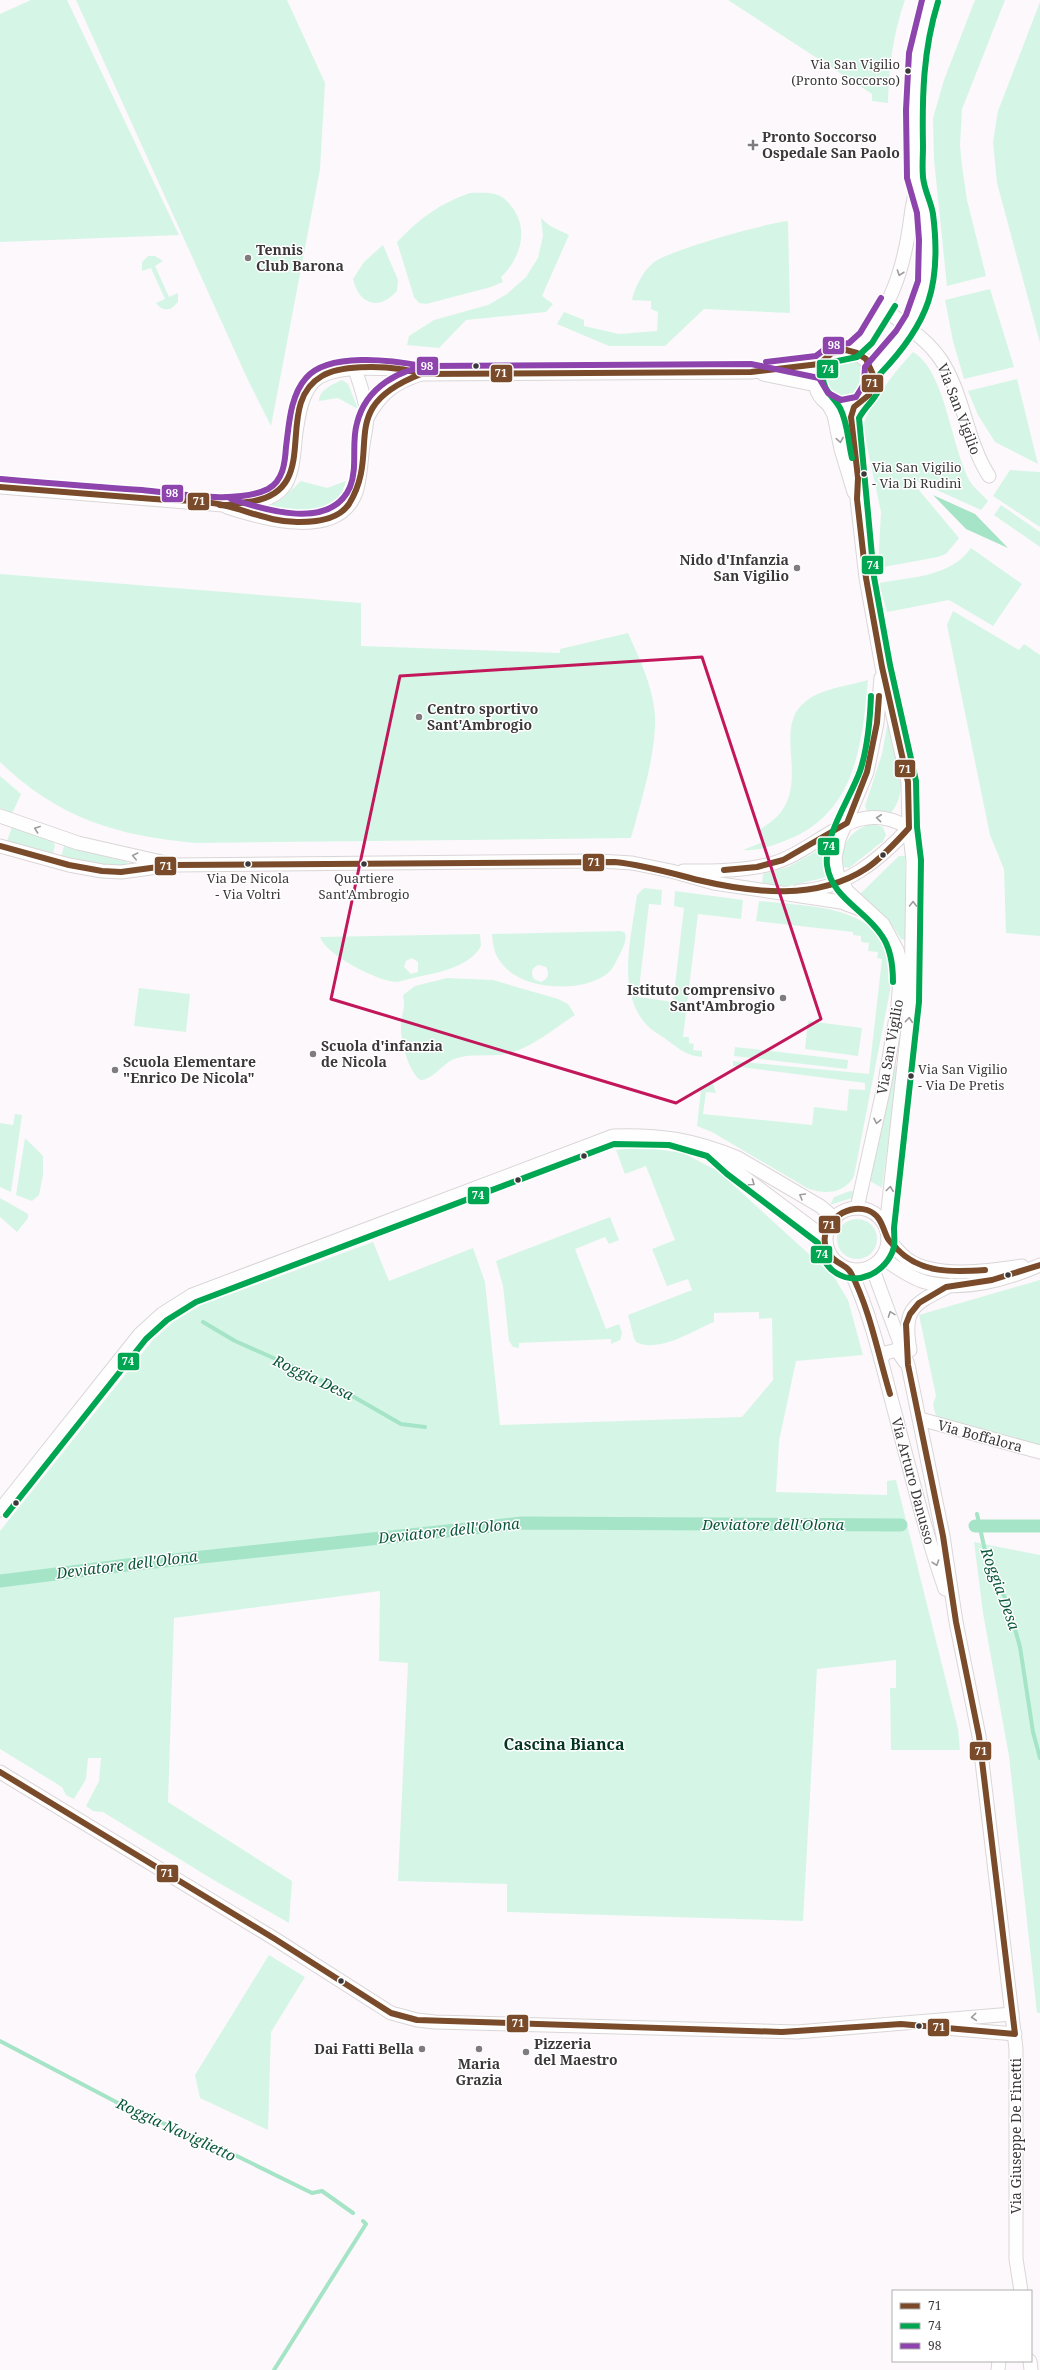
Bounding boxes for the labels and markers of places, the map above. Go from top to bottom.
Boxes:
place label: Via San Vigilio (Pronto Soccorso) [791,55,900,89]
marker: Via San Vigilio (Pronto Soccorso) [903,66,913,76]
place label: Pronto Soccorso Ospedale San Paolo [762,127,900,162]
marker: Pronto Soccorso Ospedale San Paolo [747,139,759,151]
place label: Tennis Club Barona [256,240,344,275]
marker: Tennis Club Barona [243,253,253,263]
unlabelled marker [471,361,481,371]
place label: Via San Vigilio - Via Di Rudinì [872,458,962,492]
marker: Via San Vigilio - Via Di Rudinì [859,469,869,479]
place label: Nido d'Infanzia San Vigilio [679,550,789,585]
marker: Nido d'Infanzia San Vigilio [792,563,802,573]
place label: Centro sportivo Sant'Ambrogio [427,699,538,734]
marker: Centro sportivo Sant'Ambrogio [414,712,424,722]
unlabelled marker [878,850,888,860]
marker: Via De Nicola - Via Voltri [243,859,253,869]
marker: Quartiere Sant'Ambrogio [359,859,369,869]
place label: Via De Nicola - Via Voltri [207,869,289,903]
place label: Quartiere Sant'Ambrogio [319,869,409,903]
place label: Istituto comprensivo Sant'Ambrogio [627,980,775,1015]
marker: Istituto comprensivo Sant'Ambrogio [778,993,788,1003]
place label: Scuola d'infanzia de Nicola [321,1036,443,1071]
marker: Scuola d'infanzia de Nicola [308,1049,318,1059]
place label: Scuola Elementare "Enrico De Nicola" [123,1052,256,1087]
place label: Via San Vigilio - Via De Pretis [918,1060,1008,1094]
marker: Scuola Elementare "Enrico De Nicola" [110,1065,120,1075]
marker: Via San Vigilio - Via De Pretis [906,1071,916,1081]
unlabelled marker [579,1151,589,1161]
unlabelled marker [513,1175,523,1185]
unlabelled marker [1003,1270,1013,1280]
unlabelled marker [11,1498,21,1508]
unlabelled marker [336,1976,346,1986]
unlabelled marker [914,2021,924,2031]
place label: Pizzeria del Maestro [534,2034,618,2069]
place label: Dai Fatti Bella [314,2039,414,2058]
marker: Dai Fatti Bella [417,2044,427,2054]
marker: Maria Grazia [474,2044,484,2054]
marker: Pizzeria del Maestro [521,2047,531,2057]
place label: Maria Grazia [456,2054,502,2089]

